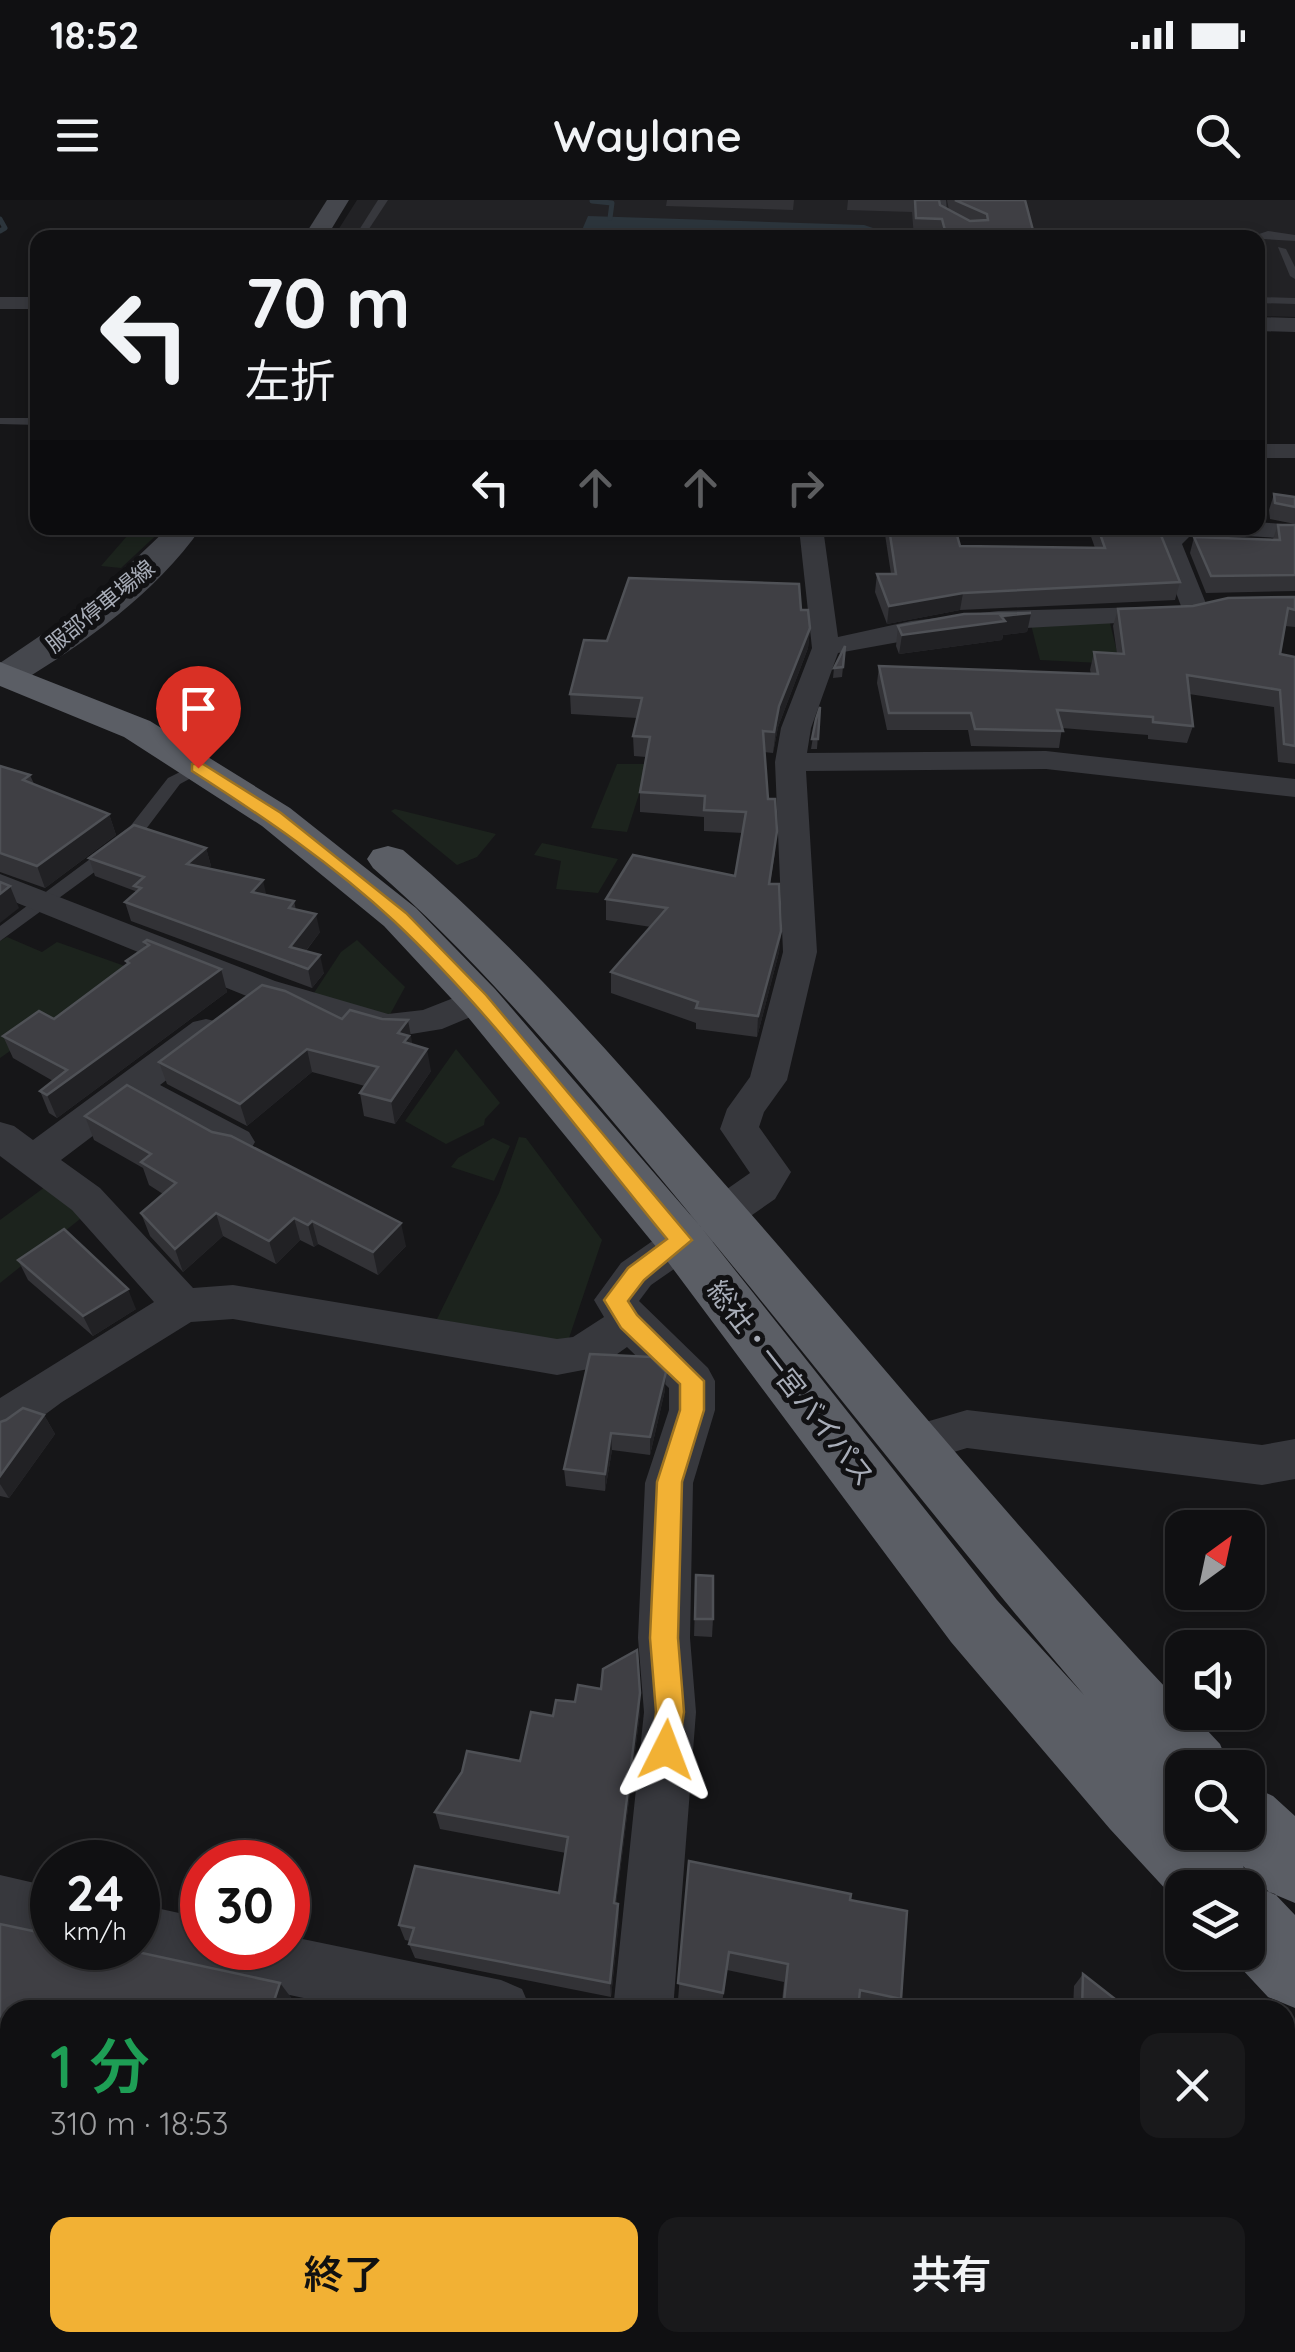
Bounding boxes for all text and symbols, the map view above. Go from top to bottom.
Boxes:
text: 18:52 [50,11,140,59]
text: Waylane [553,107,742,163]
icon: menu [50,108,105,163]
icon: search [1190,108,1245,163]
text: 70 m [245,258,411,346]
icon: left [80,270,210,400]
text: 左折 [245,352,335,408]
icon: left [463,460,518,515]
icon: ahead [568,460,623,515]
icon: ahead [673,460,728,515]
icon: right [778,460,833,515]
street label: 服部停車場線 [40,554,160,658]
pin [156,666,241,769]
icon: arrive [171,681,226,736]
street label: 総社・一宮バイパス [700,1273,883,1493]
north arrow [1165,1510,1265,1610]
map controls [1165,1510,1265,1970]
button: sound [1165,1630,1265,1730]
position arrow [614,1698,718,1802]
button: search [1165,1750,1265,1850]
speed limit sign: 30 [180,1840,310,1970]
text: 24 [66,1861,124,1924]
button: layers [1165,1870,1265,1970]
text: km/h [63,1915,127,1946]
text: 1 分 [50,2028,150,2103]
button: close [1140,2033,1245,2138]
text: 310 m · 18:53 [50,2103,229,2143]
button: 終了 [50,2217,638,2332]
button: 共有 [658,2217,1245,2332]

